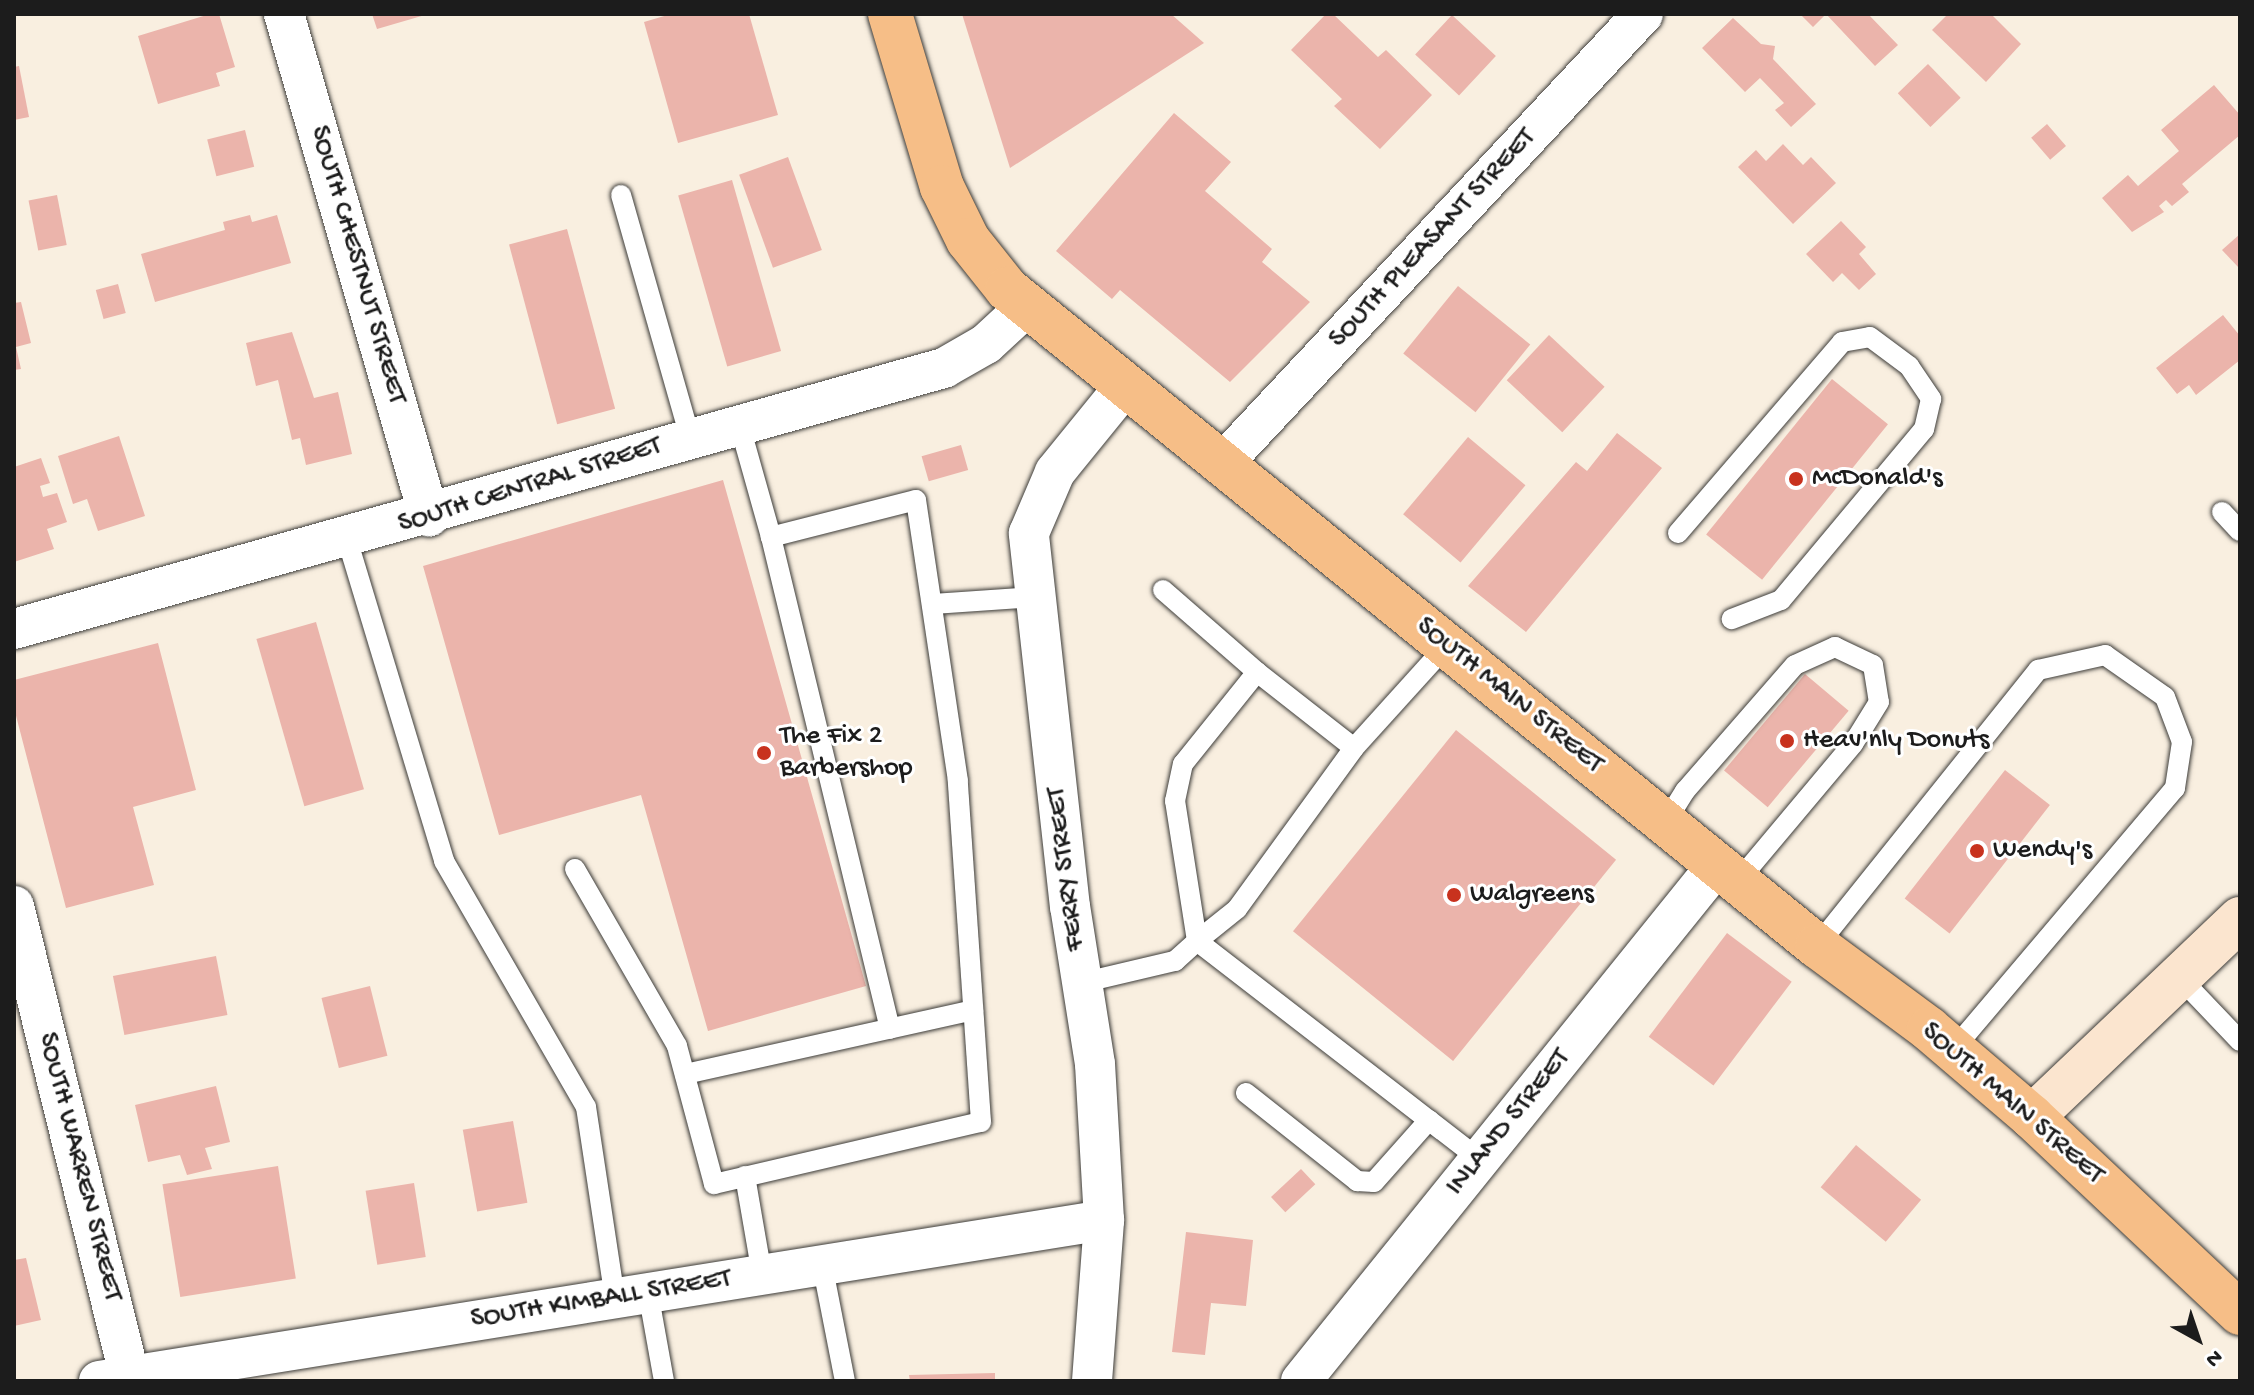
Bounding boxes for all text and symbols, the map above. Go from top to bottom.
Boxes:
street label: SOUTH CHESTNUT STREET [301,122,413,408]
street label: SOUTH PLEASANT STREET [1322,122,1544,356]
street label: SOUTH CENTRAL STREET [394,430,666,542]
place label: McDonald's [1812,462,1943,496]
marker: McDonald's [1787,470,1805,488]
street label: SOUTH MAIN STREET [1409,610,1609,782]
place label: The Fix 2 Barbershop [780,720,913,786]
place label: Heav'nly Donuts [1803,724,1989,758]
marker: Heav'nly Donuts [1778,732,1796,750]
marker: The Fix 2 Barbershop [755,744,773,762]
street label: FERRY STREET [1040,785,1094,953]
place label: Wendy's [1993,834,2092,868]
marker: Wendy's [1968,842,1986,860]
place label: Walgreens [1470,878,1594,912]
marker: Walgreens [1445,886,1463,904]
street label: SOUTH MAIN STREET [1914,1016,2110,1192]
street label: SOUTH WARREN STREET [29,1029,129,1305]
street label: INLAND STREET [1440,1043,1578,1203]
street label: SOUTH KIMBALL STREET [468,1263,734,1337]
north arrow [2158,1299,2238,1379]
text: N [2200,1343,2227,1372]

